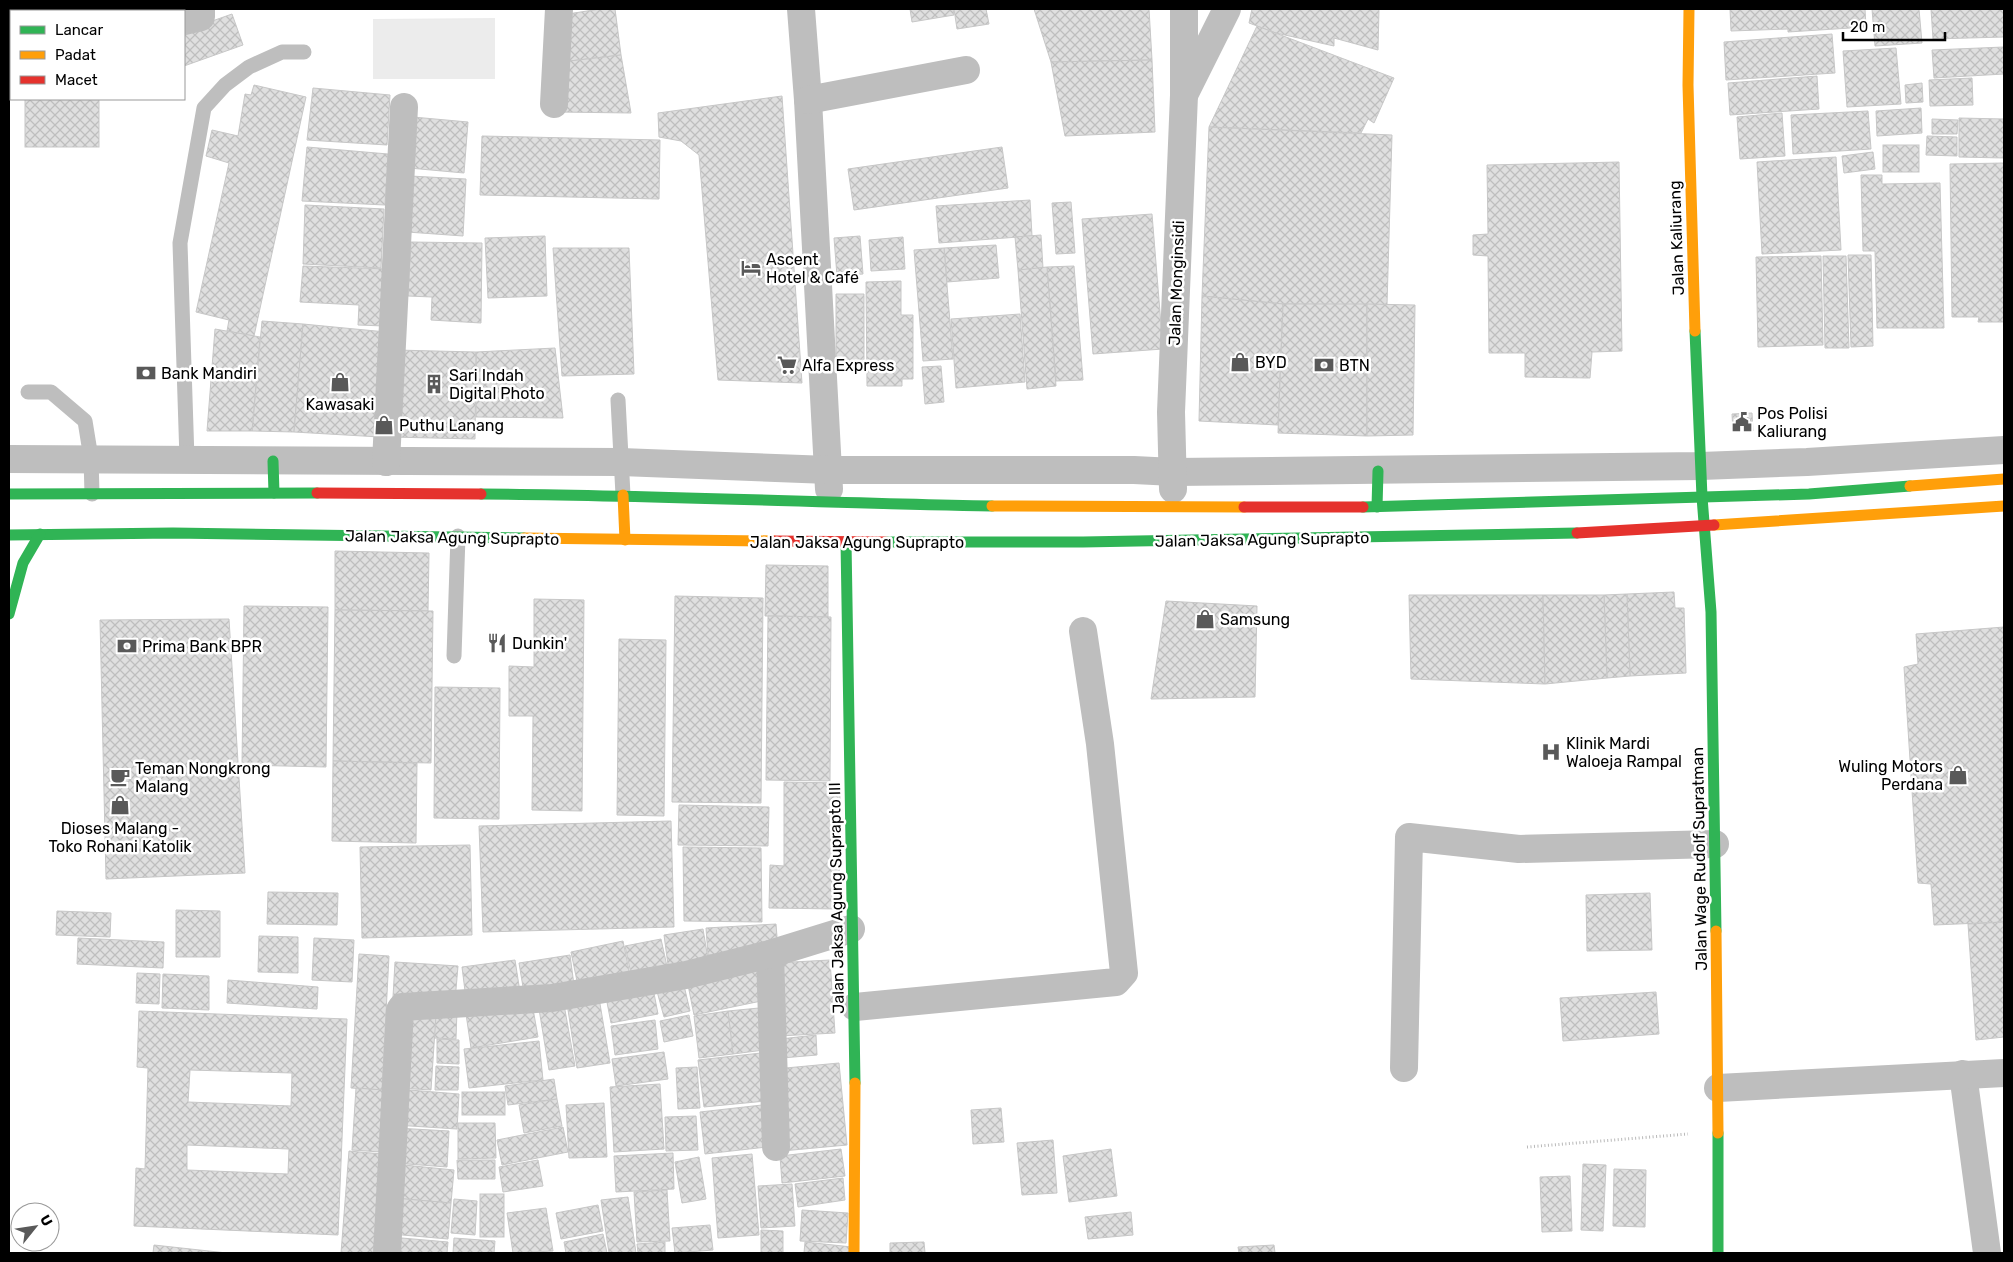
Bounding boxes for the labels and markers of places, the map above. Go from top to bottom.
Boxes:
place label: Ascent Hotel & Café [766,250,859,287]
hotel icon: Ascent Hotel & Café [740,257,762,279]
shop icon: BYD [1229,351,1251,373]
place label: BYD [1255,353,1287,372]
supermarket icon: Alfa Express [776,354,798,376]
bank icon: BTN [1313,354,1335,376]
place label: Alfa Express [802,356,894,375]
place label: BTN [1339,356,1370,375]
bank icon: Bank Mandiri [135,362,157,384]
place label: Bank Mandiri [161,364,257,383]
place label: Sari Indah Digital Photo [449,366,545,403]
shop icon: Kawasaki [329,371,351,393]
building icon: Sari Indah Digital Photo [423,373,445,395]
place label: Kawasaki [306,395,374,414]
place label: Pos Polisi Kaliurang [1757,404,1828,441]
public building icon: Pos Polisi Kaliurang [1731,411,1753,433]
shop icon: Puthu Lanang [373,414,395,436]
place label: Puthu Lanang [399,416,504,435]
shop icon: Samsung [1194,608,1216,630]
place label: Samsung [1220,610,1290,629]
restaurant icon: Dunkin' [486,632,508,654]
place label: Dunkin' [512,634,567,653]
bank icon: Prima Bank BPR [116,635,138,657]
place label: Prima Bank BPR [142,637,262,656]
place label: Klinik Mardi Waloeja Rampal [1566,734,1682,771]
hospital icon: Klinik Mardi Waloeja Rampal [1540,741,1562,763]
place label: Wuling Motors Perdana [1838,757,1943,794]
place label: Teman Nongkrong Malang [135,759,271,796]
shop icon: Wuling Motors Perdana [1947,764,1969,786]
cafe icon: Teman Nongkrong Malang [109,766,131,788]
shop icon: Dioses Malang - Toko Rohani Katolik [109,794,131,816]
place label: Dioses Malang - Toko Rohani Katolik [48,819,192,856]

